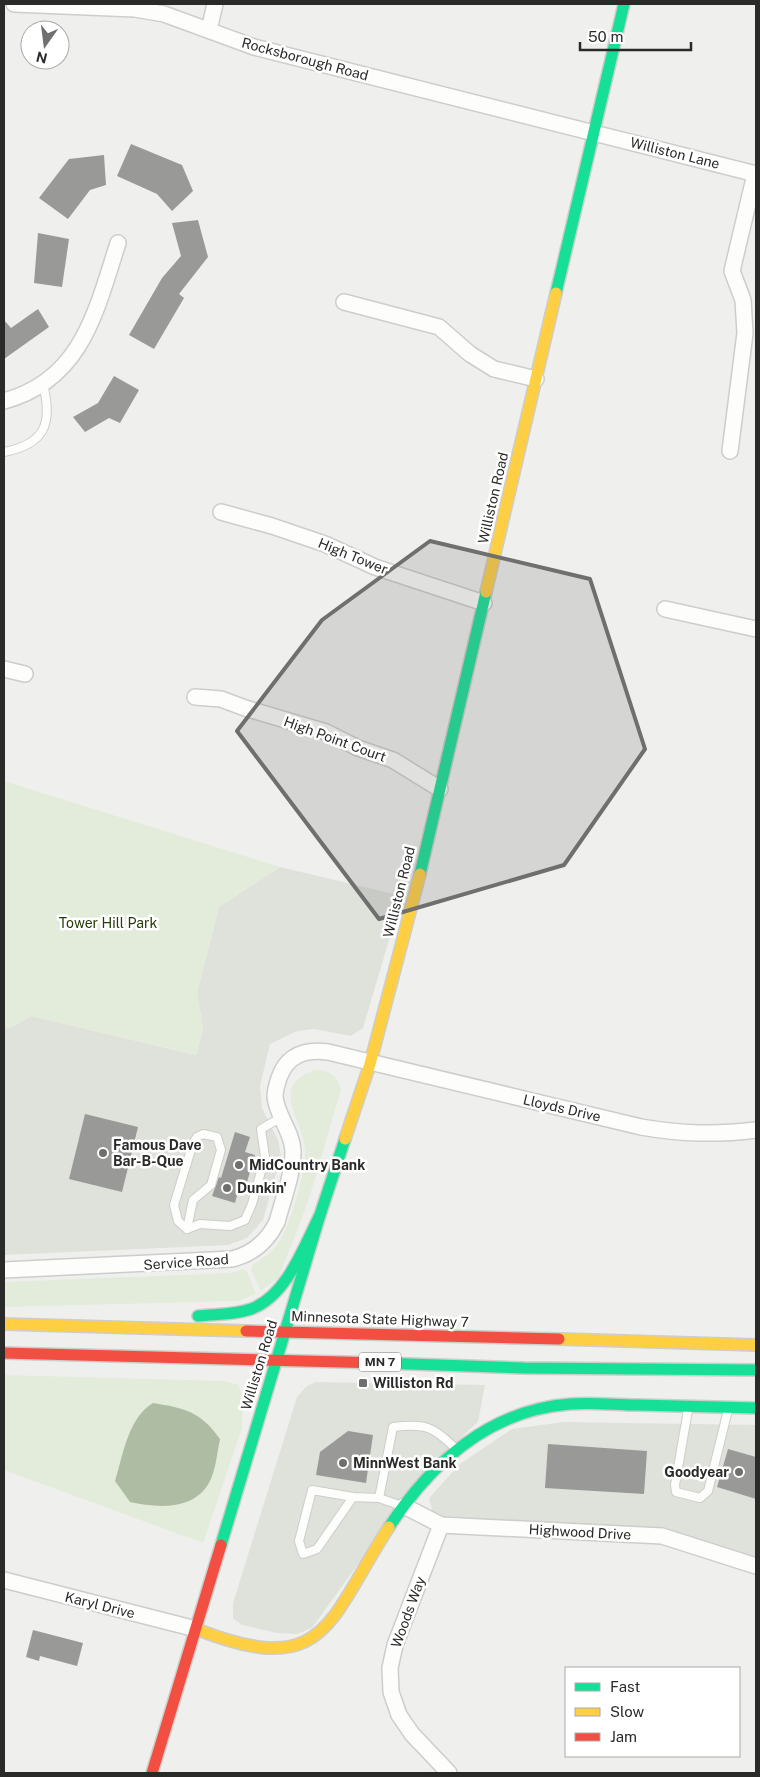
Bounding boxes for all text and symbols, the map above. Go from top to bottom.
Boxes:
north arrow [20,20,70,70]
scale bar [580,20,691,52]
text: 50 m [588,28,623,45]
street label: Rocksborough Road [240,34,370,84]
text: N [35,49,49,67]
street label: Williston Lane [629,134,722,172]
street label: Williston Road [475,451,511,545]
street label: High Tower [316,535,390,577]
street label: High Point Court [282,713,388,765]
street label: Williston Road [380,845,418,939]
park label: Tower Hill Park [59,915,157,931]
street label: Lloyds Drive [521,1091,603,1125]
place label: Famous Dave Bar-B-Que [113,1137,202,1169]
marker: Famous Dave Bar-B-Que [97,1147,109,1159]
place label: MidCountry Bank [249,1157,365,1173]
marker: MidCountry Bank [233,1159,245,1171]
place label: Dunkin' [237,1180,287,1196]
marker: Dunkin' [221,1182,233,1194]
street label: Service Road [143,1251,229,1273]
street label: Minnesota State Highway 7 [291,1308,469,1330]
street label: Williston Road [238,1318,280,1412]
road number: MN 7 [359,1352,401,1371]
place label: Williston Rd [373,1375,453,1391]
marker: Williston Rd [357,1377,369,1389]
place label: MinnWest Bank [353,1455,457,1471]
marker: MinnWest Bank [337,1457,349,1469]
place label: Goodyear [664,1464,729,1480]
marker: Goodyear [733,1466,745,1478]
street label: Highwood Drive [528,1521,632,1543]
street label: Woods Way [388,1574,428,1650]
street label: Karyl Drive [63,1589,137,1621]
legend [565,1667,740,1757]
text: Fast [610,1678,640,1695]
text: Slow [610,1703,645,1720]
text: Jam [610,1728,637,1745]

